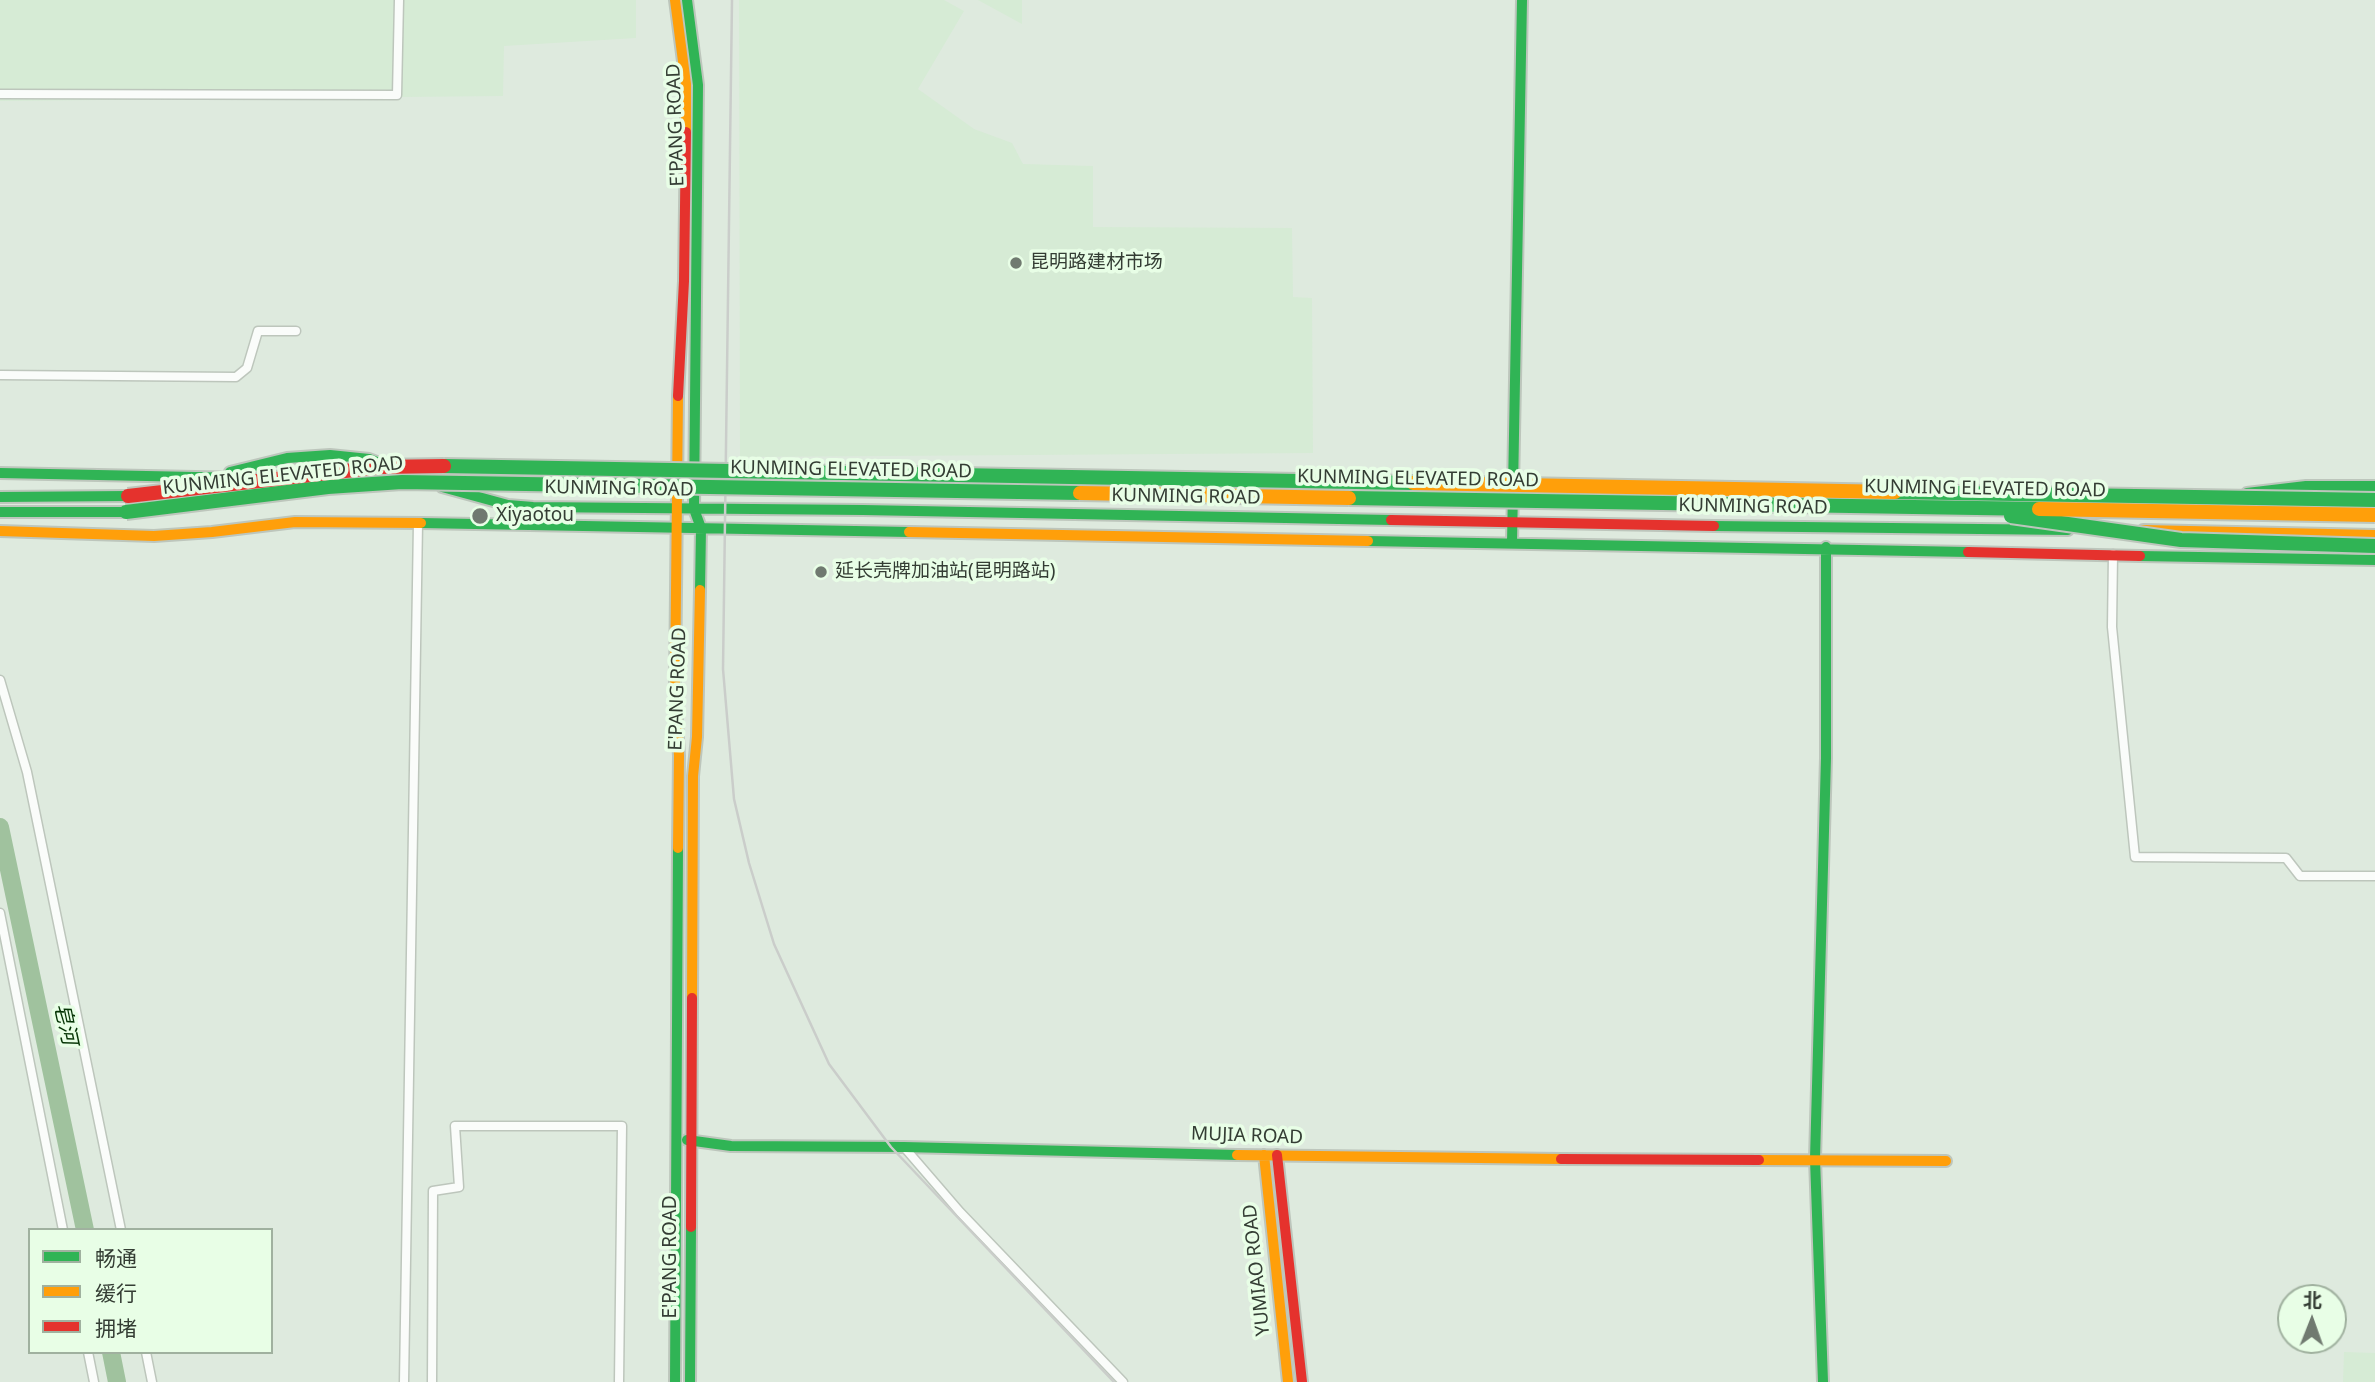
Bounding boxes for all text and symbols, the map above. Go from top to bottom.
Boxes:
street label: E'PANG ROAD [662,63,690,187]
place label: 昆明路建材市场 [1030,252,1163,274]
marker: 昆明路建材市场 [1008,255,1024,271]
street label: KUNMING ELEVATED ROAD [162,452,404,500]
street label: KUNMING ELEVATED ROAD [730,456,972,484]
street label: KUNMING ELEVATED ROAD [1297,465,1539,493]
street label: KUNMING ELEVATED ROAD [1864,475,2106,503]
street label: KUNMING ROAD [544,476,694,502]
street label: KUNMING ROAD [1111,484,1261,510]
street label: KUNMING ROAD [1678,494,1828,520]
place label: Xiyaotou [496,505,574,527]
marker: Xiyaotou [470,506,490,526]
place label: 延长壳牌加油站(昆明路站) [835,561,1055,583]
marker: 延长壳牌加油站(昆明路站) [813,564,829,580]
street label: E'PANG ROAD [664,627,692,751]
water label: 皂河 [48,1001,82,1047]
street label: MUJIA ROAD [1191,1123,1303,1149]
street label: E'PANG ROAD [660,1195,682,1319]
street label: YUMIAO ROAD [1239,1203,1275,1337]
legend [28,1228,273,1354]
text: 畅通 [95,1244,137,1272]
text: 缓行 [95,1279,137,1307]
north arrow [2277,1284,2347,1354]
text: 北 [2303,1287,2322,1313]
text: 拥堵 [95,1314,137,1342]

